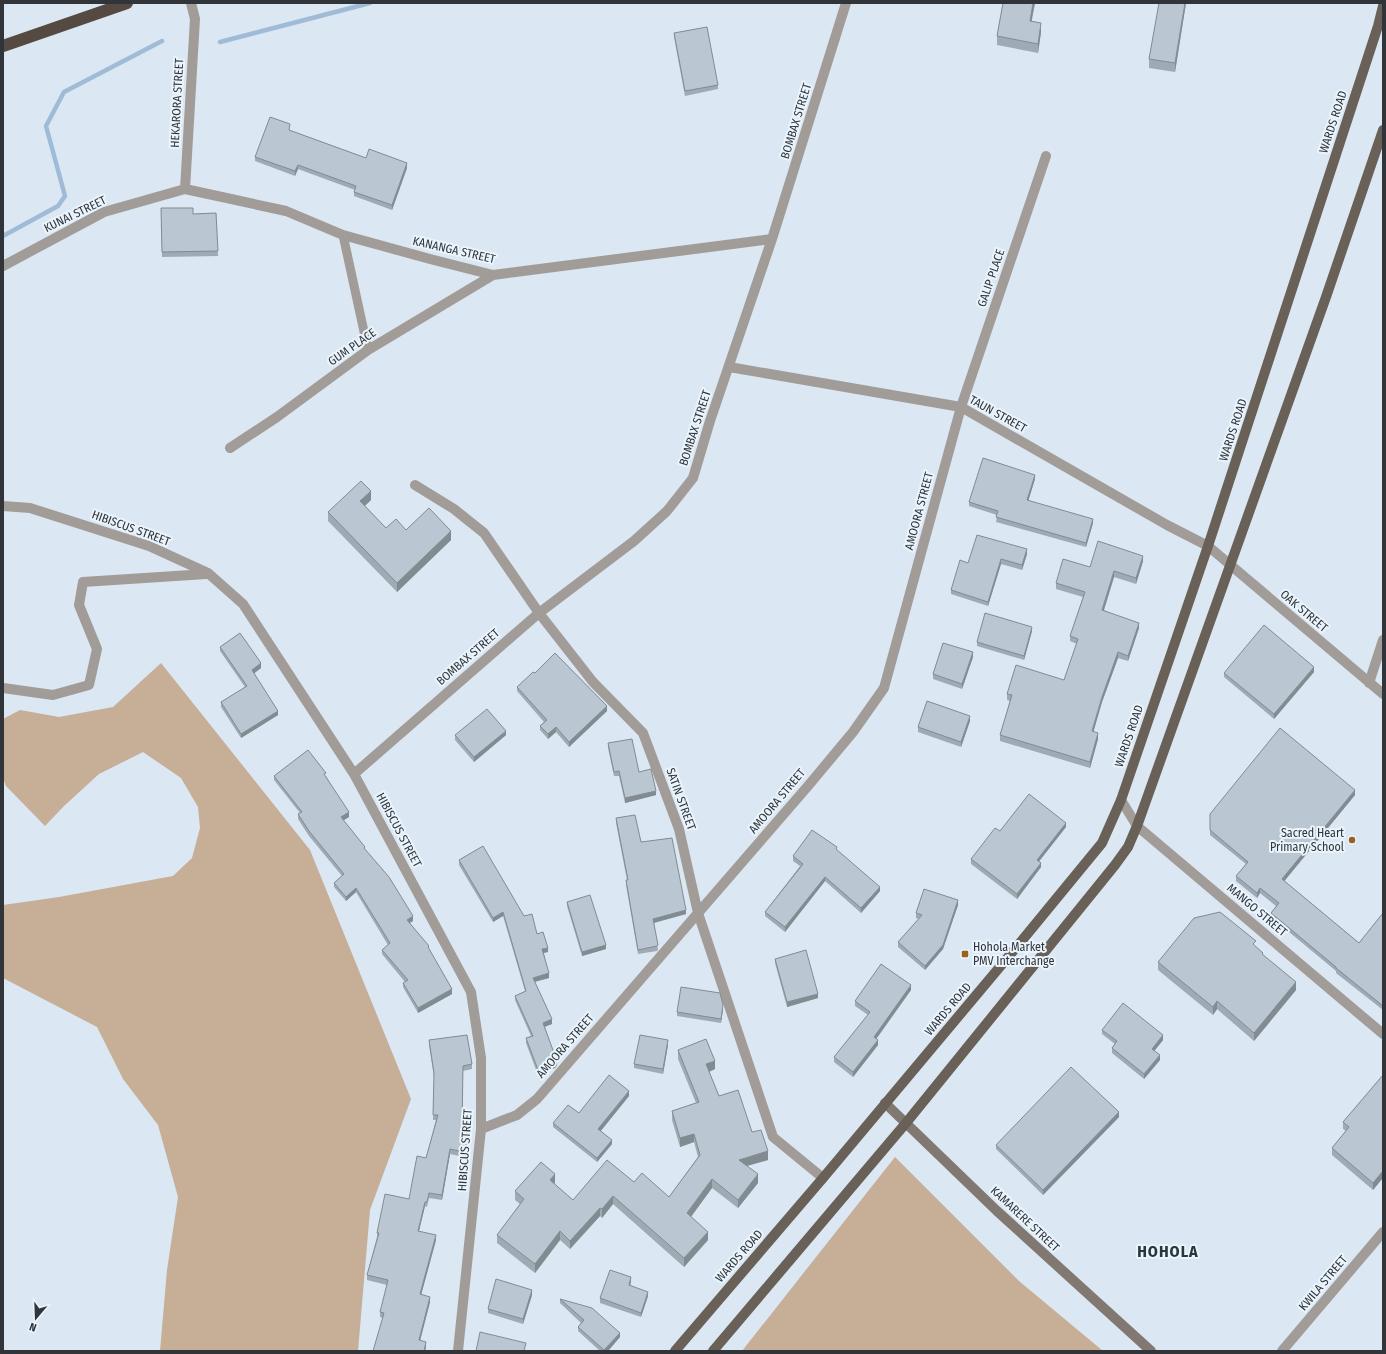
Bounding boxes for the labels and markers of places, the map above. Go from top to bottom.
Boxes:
place label: Sacred Heart Primary School [1270,826,1344,854]
marker: Sacred Heart Primary School [1347,835,1357,845]
place label: Hohola Market PMV Interchange [973,940,1054,968]
marker: Hohola Market PMV Interchange [960,949,970,959]

